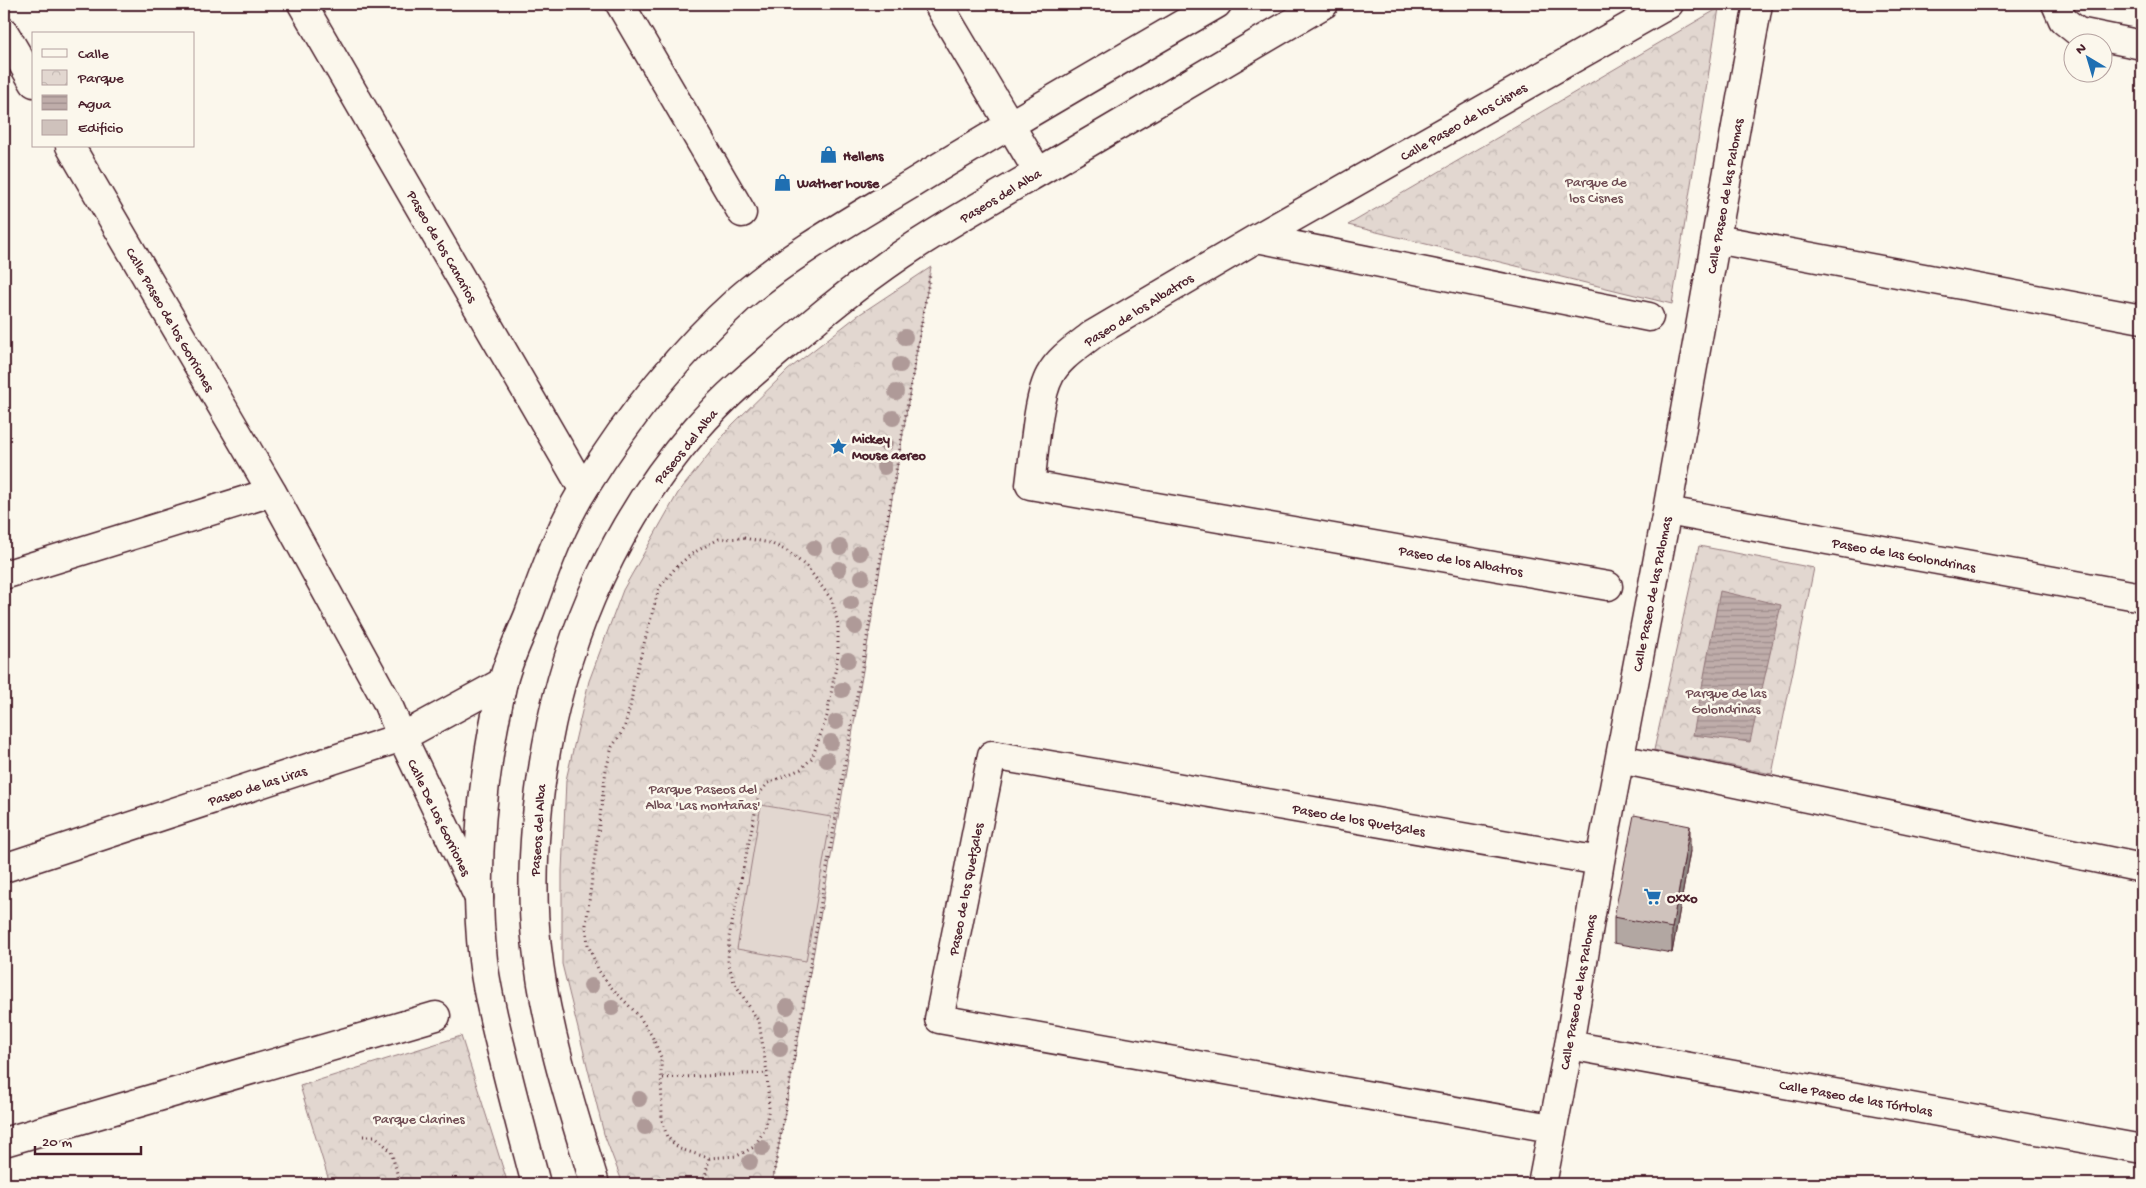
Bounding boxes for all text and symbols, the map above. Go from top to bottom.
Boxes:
legend [32,32,195,148]
north arrow [2064,32,2114,82]
text: N [2073,40,2090,59]
text: Calle [78,46,109,64]
text: Parque [77,70,124,88]
street label: Calle Paseo de los Cisnes [1398,80,1531,166]
text: Agua [78,96,111,114]
street label: Calle Paseo de las Palomas [1704,117,1749,275]
text: Edificio [78,120,124,138]
shop icon: Hellens [819,145,839,165]
place label: Hellens [843,149,884,166]
street label: Paseos del Alba [957,166,1046,229]
shop icon: Wather house [773,172,793,192]
park label: Parque de los Cisnes [1564,175,1627,208]
place label: Wather house [796,176,880,193]
street label: Paseo de los Canarios [401,187,480,307]
street label: Calle Paseo de los Gorriones [121,245,217,396]
street label: Paseo de los Albatros [1081,270,1198,352]
street label: Paseos del Alba [651,406,723,489]
place label: Mickey Mouse aereo [852,432,926,465]
place icon: Mickey Mouse aereo [828,436,848,456]
street label: Calle Paseo de las Palomas [1630,515,1677,673]
street label: Paseo de las Golondrinas [1830,535,1977,578]
street label: Paseo de los Albatros [1396,543,1525,582]
park label: Parque de las Golondrinas [1685,686,1767,719]
street label: Calle De Los Gorriones [402,757,474,880]
street label: Paseo de las Liras [205,763,310,812]
park label: Parque Paseos del Alba 'Las montañas' [645,782,761,815]
street label: Paseos del Alba [528,783,551,878]
street label: Paseo de los Quetzales [1290,801,1427,842]
street label: Paseo de los Quetzales [946,821,989,958]
supermarket icon: Oxxo [1643,887,1663,907]
place label: Oxxo [1667,891,1698,908]
street label: Calle Paseo de las Palomas [1557,913,1602,1071]
street label: Calle Paseo de las Tórtolas [1778,1078,1934,1121]
park label: Parque Clarines [372,1112,466,1129]
scale bar [35,1123,141,1155]
text: 20 m [42,1134,72,1152]

